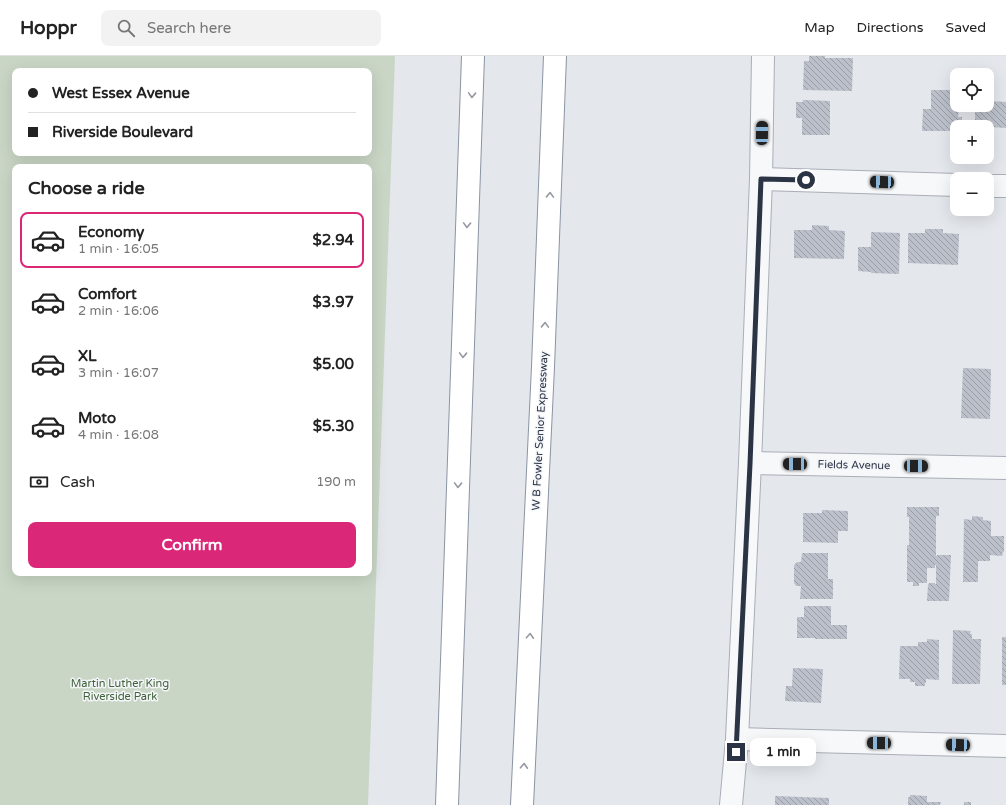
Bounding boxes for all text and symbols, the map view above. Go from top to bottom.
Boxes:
search box [101,10,381,46]
text: Hoppr [20,17,77,39]
icon: search [115,17,137,39]
text: Search here [147,19,231,37]
text: Map [804,19,835,36]
text: Directions [857,19,924,36]
text: Saved [946,19,986,36]
map controls [950,68,994,216]
button: locate [950,68,994,112]
text: West Essex Avenue [52,84,190,102]
one-way arrow [468,92,476,98]
button: + [950,120,994,164]
car [756,121,768,145]
text: Riverside Boulevard [52,123,193,141]
route start [797,171,815,189]
button: − [950,172,994,216]
car [870,176,894,188]
text: Choose a ride [28,177,145,199]
one-way arrow [545,192,554,198]
icon: car [30,222,66,258]
one-way arrow [463,222,472,228]
text: Economy [78,223,144,241]
text: $2.94 [313,231,354,249]
text: 1 min · 16:05 [78,241,159,257]
icon: car [30,284,66,320]
text: Comfort [78,285,137,303]
text: $3.97 [313,293,354,311]
text: 2 min · 16:06 [78,303,159,319]
one-way arrow [540,322,549,328]
icon: car [30,346,66,382]
text: XL [78,347,97,365]
street label: W B Fowler Senior Expressway [529,351,551,511]
one-way arrow [459,352,467,358]
text: $5.00 [313,355,354,373]
text: 3 min · 16:07 [78,365,159,381]
icon: car [30,408,66,444]
text: Moto [78,409,116,427]
text: $5.30 [313,417,354,435]
text: 4 min · 16:08 [78,427,159,443]
car [783,458,807,470]
street label: Fields Avenue [818,458,890,472]
car [904,460,928,472]
icon: cash [28,471,50,493]
text: Cash [60,473,95,491]
text: 190 m [316,474,356,490]
one-way arrow [454,482,463,488]
button: Confirm [28,522,356,568]
one-way arrow [526,633,534,639]
park label: Martin Luther King Riverside Park [71,677,169,703]
car [867,737,891,749]
callout: 1 min [750,738,816,766]
car [946,739,970,751]
route end [727,743,745,761]
text: 1 min [766,744,800,760]
one-way arrow [520,763,528,769]

